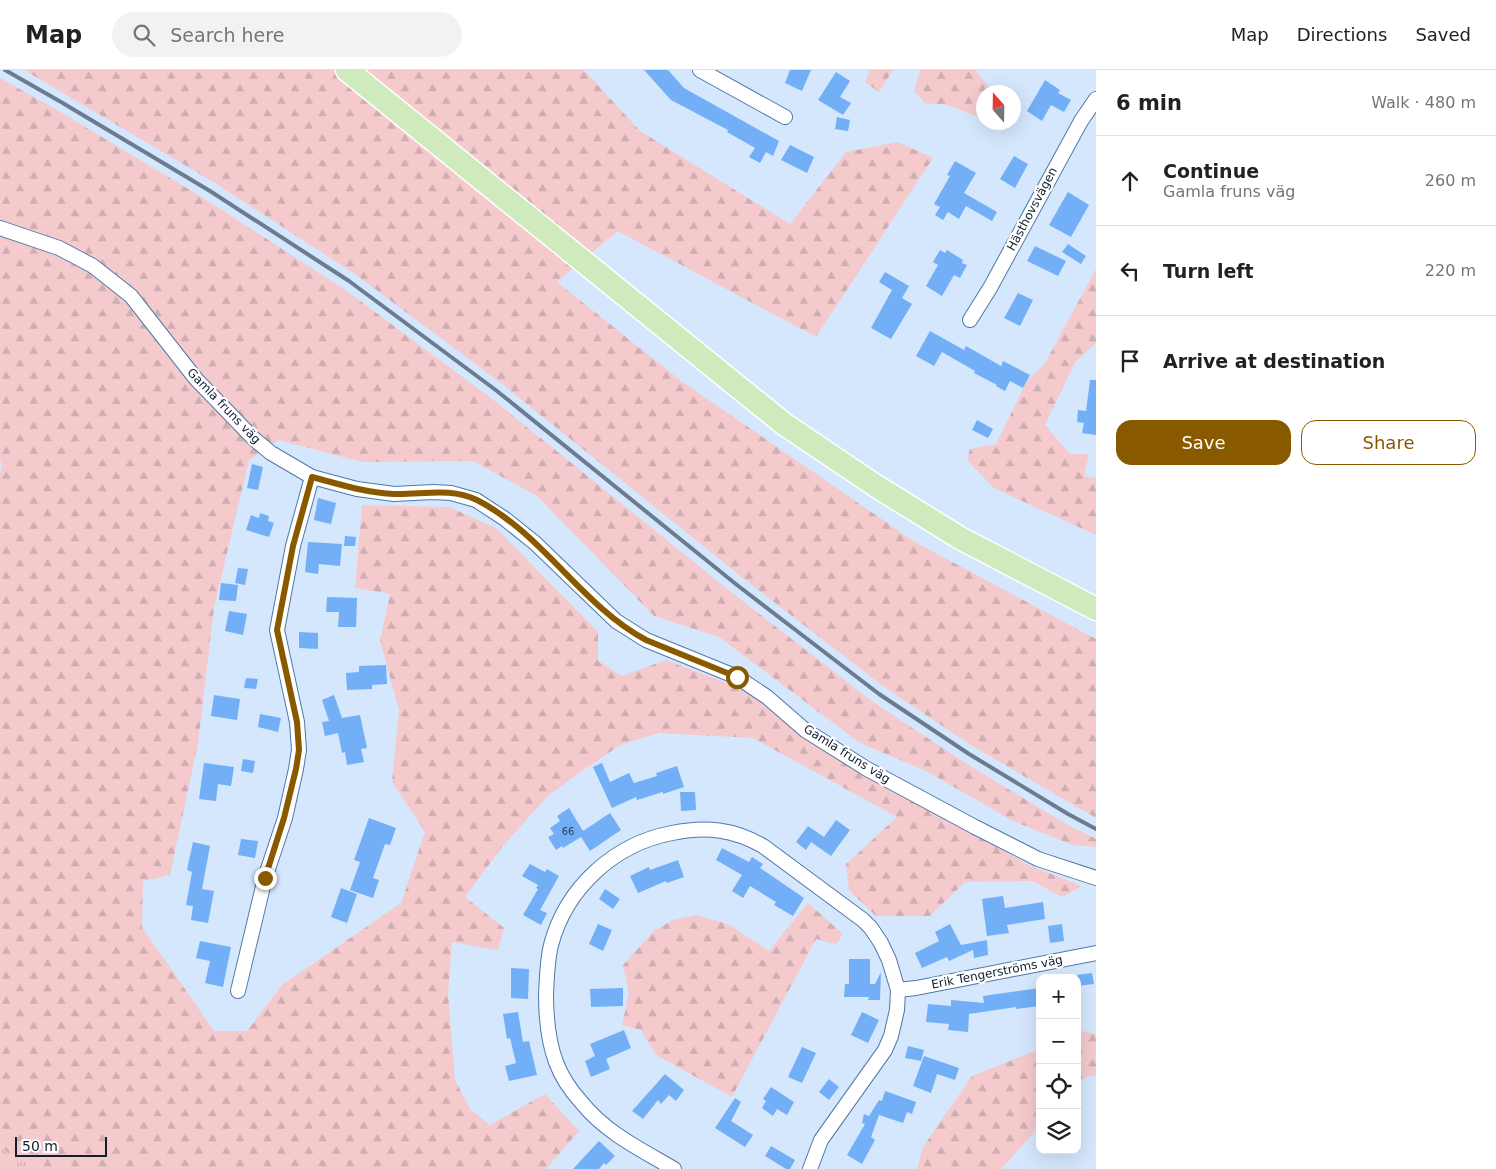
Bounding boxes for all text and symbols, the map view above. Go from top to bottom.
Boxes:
search box [112,12,462,57]
text: Map [25,21,82,49]
icon: search [130,21,158,49]
text: Search here [170,24,284,46]
text: Map [1231,24,1269,45]
text: Directions [1297,24,1387,45]
text: Saved [1415,24,1471,45]
north arrow [976,85,1021,130]
text: 6 min [1116,91,1182,115]
text: Walk · 480 m [1371,93,1476,112]
text: Continue [1163,160,1259,182]
street label: Hästhovsvägen [1004,165,1060,253]
icon: ahead [1116,167,1144,195]
text: 260 m [1425,171,1476,190]
text: Gamla fruns väg [1163,182,1295,201]
icon: left [1116,257,1144,285]
text: Turn left [1163,260,1254,282]
text: 220 m [1425,261,1476,280]
icon: arrive [1116,347,1144,375]
text: Arrive at destination [1163,350,1385,372]
street label: Gamla fruns väg [184,365,264,447]
button: Save [1116,420,1291,465]
button: Share [1301,420,1476,465]
route start [726,666,749,689]
street label: Gamla fruns väg [801,722,893,786]
house number: 66 [562,826,574,837]
route end [254,867,277,890]
street label: Erik Tengerströms väg [930,952,1064,992]
map controls [1036,974,1081,1154]
button: + [1036,974,1081,1019]
button: − [1036,1019,1081,1064]
button: locate [1036,1064,1081,1109]
button: layers [1036,1109,1081,1154]
scale bar [15,1134,108,1157]
text: 50 m [22,1138,58,1154]

